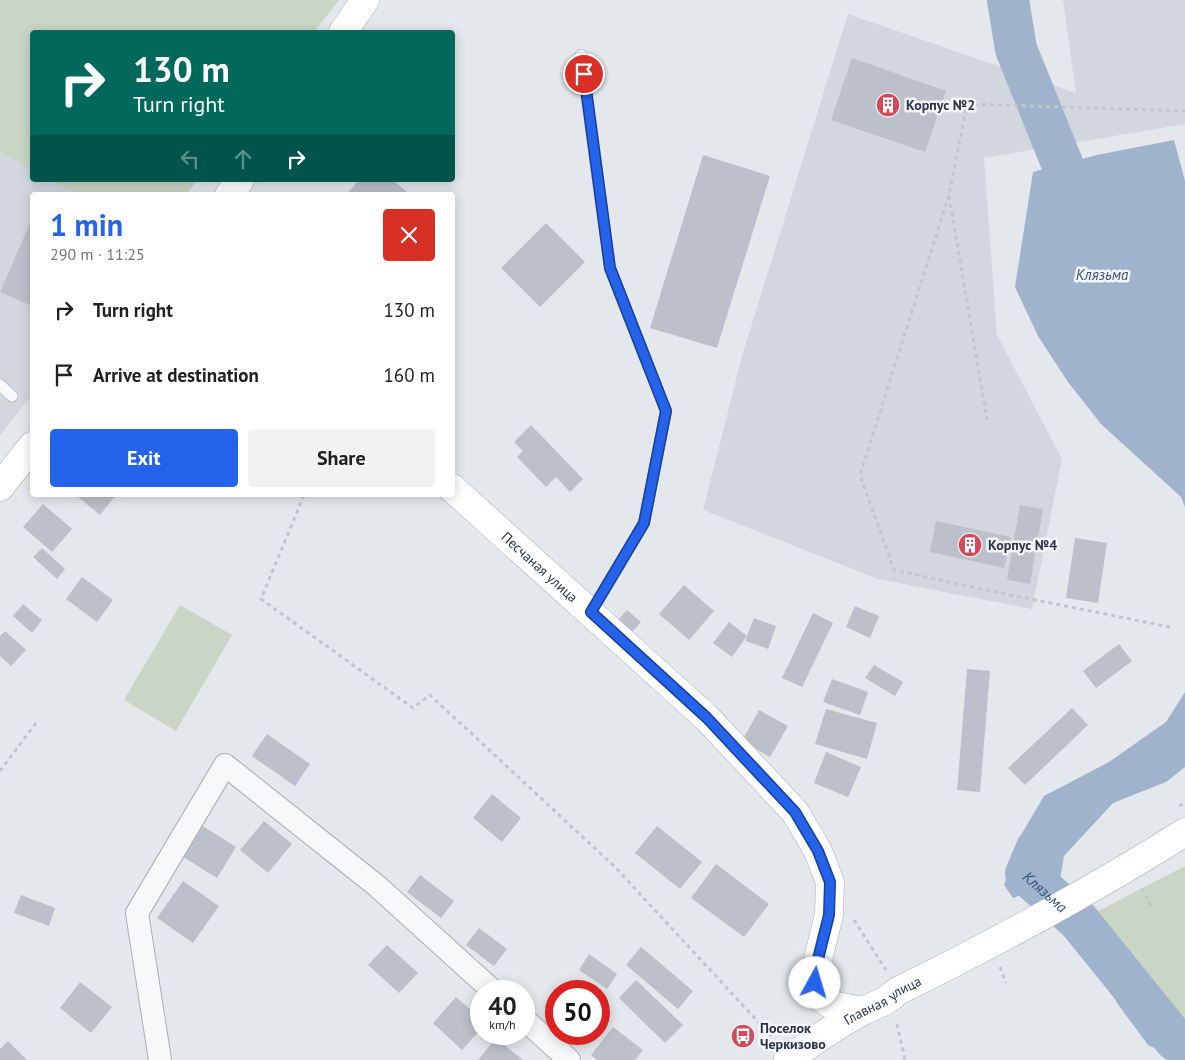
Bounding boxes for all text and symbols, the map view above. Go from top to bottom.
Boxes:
text: 130 m [133,46,230,92]
icon: right [50,50,115,115]
pin [563,53,605,95]
icon: arrive [570,60,598,88]
text: Turn right [133,90,225,118]
building icon: Корпус №2 [875,92,901,118]
place label: Корпус №2 [906,96,975,114]
icon: left [176,145,204,173]
icon: ahead [229,145,257,173]
icon: right [282,145,310,173]
text: 1 min [50,205,123,244]
button: close [383,209,435,261]
text: 290 m · 11:25 [50,244,145,264]
water label: Клязьма [1076,265,1129,284]
icon: right [50,296,78,324]
text: Turn right [93,298,173,322]
text: 130 m [383,298,435,322]
icon: arrive [50,361,78,389]
text: Arrive at destination [93,363,259,387]
text: 160 m [383,363,435,387]
button: Exit [50,429,238,487]
button: Share [248,429,435,487]
street label: Песчаная улица [498,528,582,606]
building icon: Корпус №4 [957,532,983,558]
place label: Корпус №4 [988,536,1057,554]
water label: Клязьма [1020,867,1072,916]
position arrow [788,956,840,1008]
street label: Главная улица [840,972,924,1029]
speed limit sign: 50 [545,980,610,1045]
text: 40 [488,990,517,1022]
text: km/h [489,1017,516,1032]
place label: Поселок Черкизово [760,1019,826,1053]
bus stop icon: Поселок Черкизово [730,1023,756,1049]

